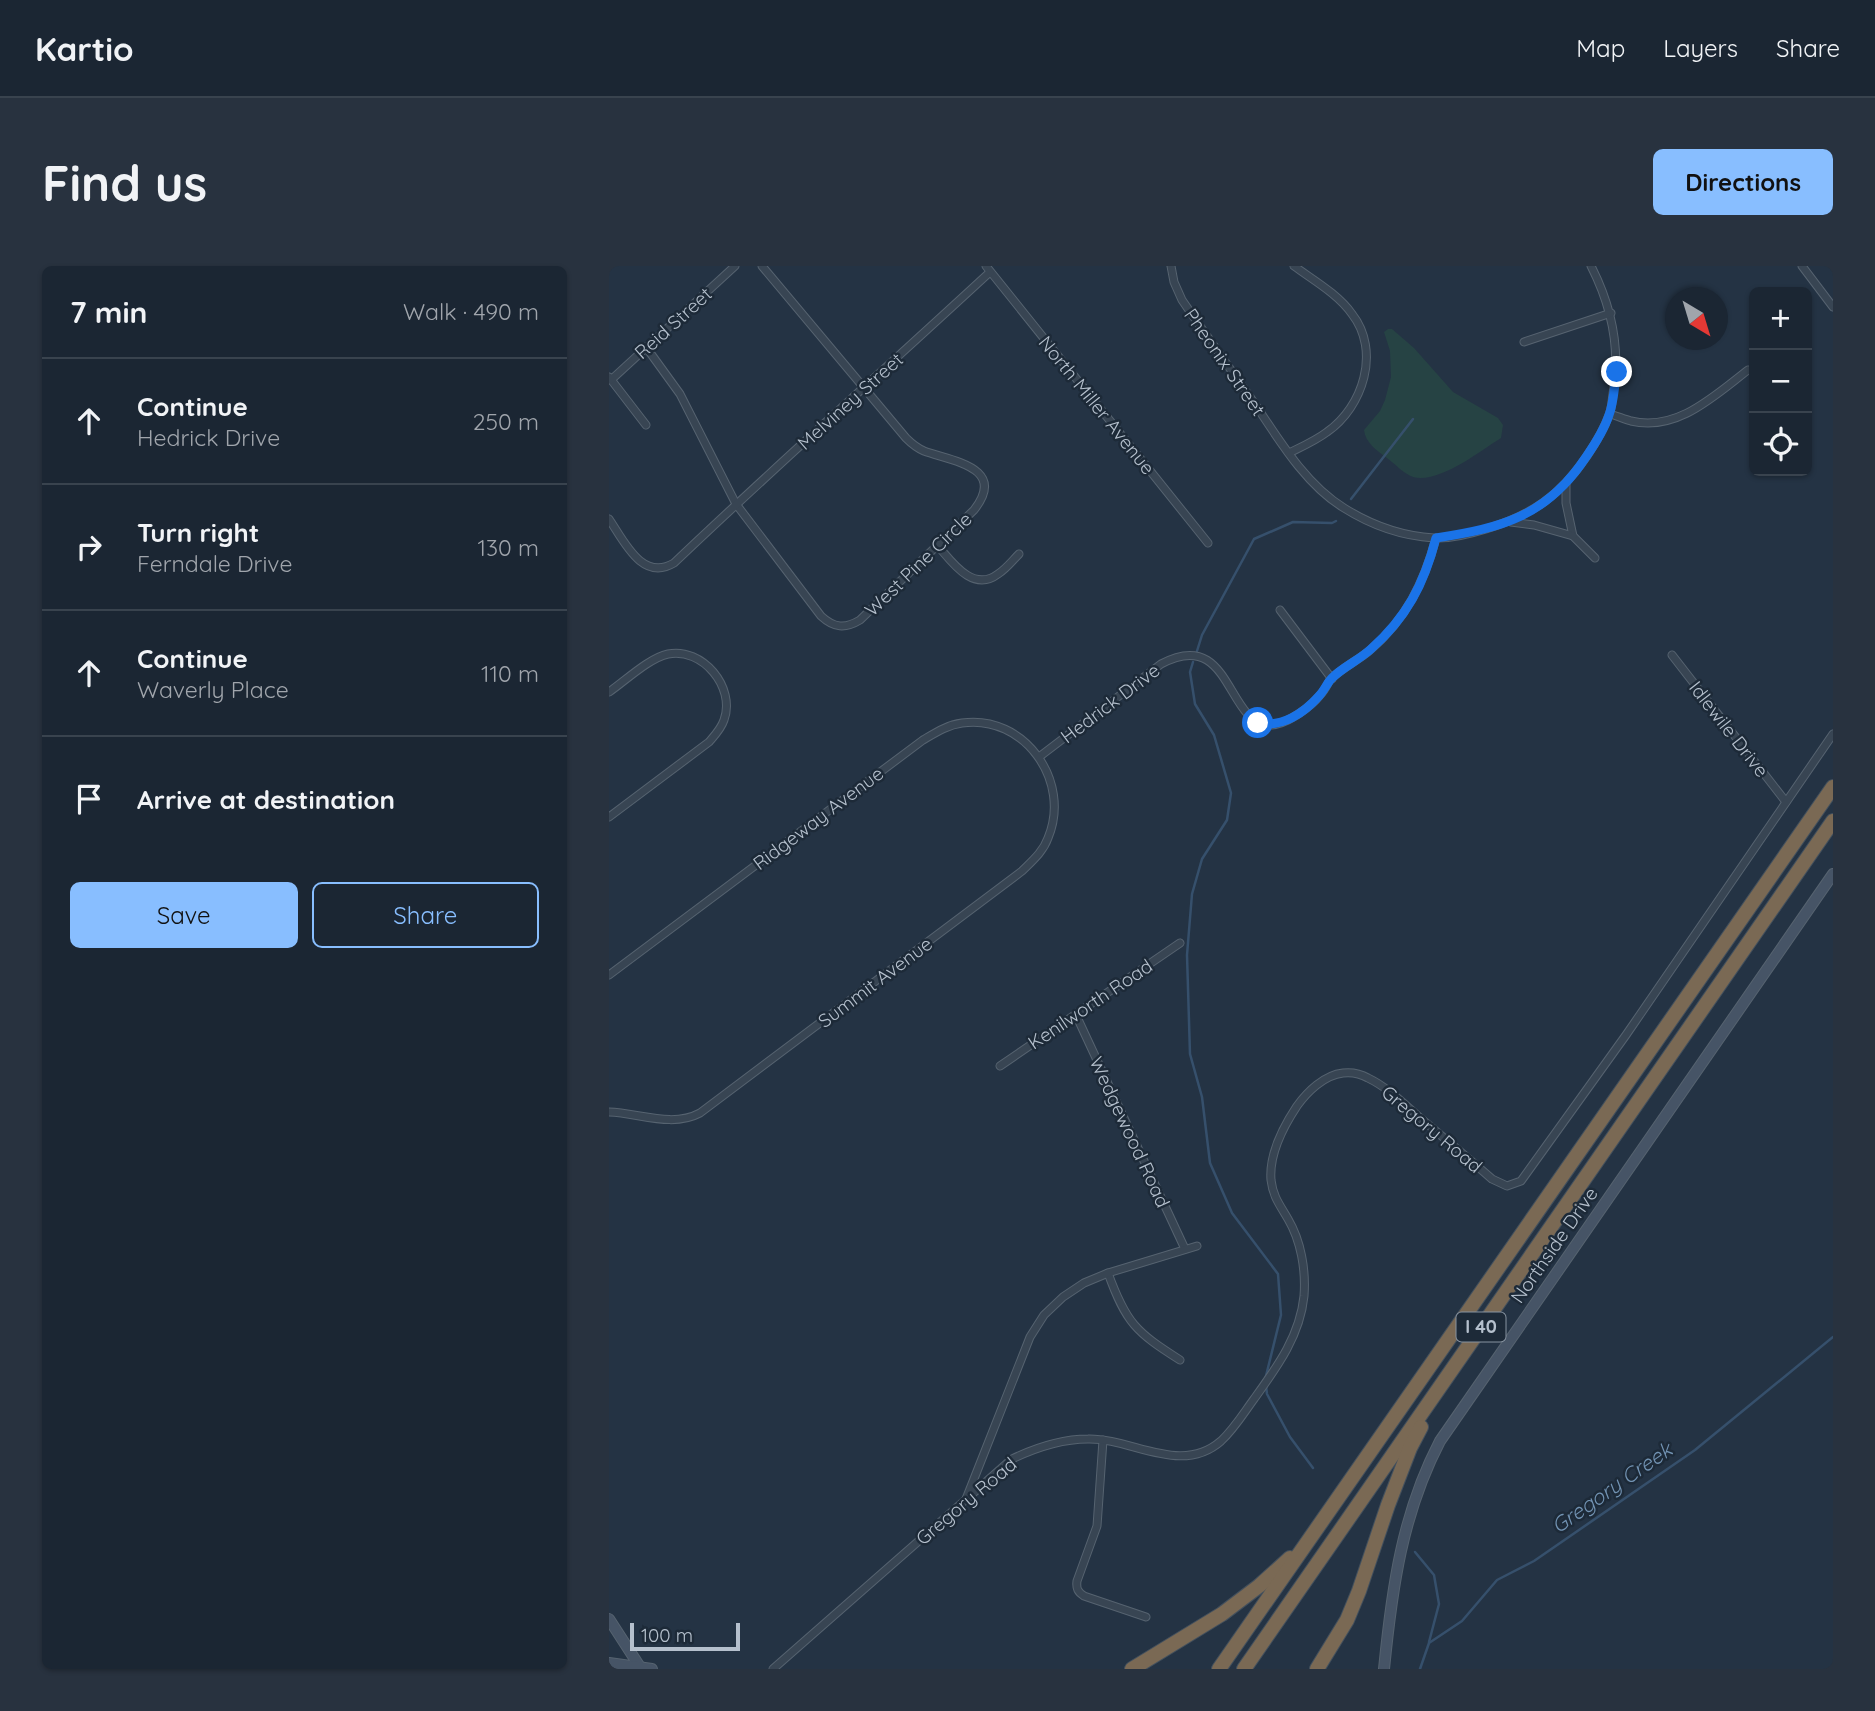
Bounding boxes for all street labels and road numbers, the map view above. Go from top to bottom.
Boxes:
street label: Reid Street [629,282,717,364]
street label: Pheonix Street [1179,304,1271,420]
street label: North Miller Avenue [1034,331,1160,479]
street label: Melviney Street [792,347,908,455]
street label: West Pine Circle [859,507,977,621]
street label: Hedrick Drive [1056,658,1164,748]
street label: Idlewile Drive [1684,676,1774,782]
street label: Ridgeway Avenue [748,761,888,875]
street label: Summit Avenue [813,931,937,1033]
street label: Kenilworth Road [1023,954,1157,1054]
street label: Wedgewood Road [1085,1053,1175,1211]
street label: Gregory Road [1377,1080,1487,1178]
street label: Northside Drive [1505,1182,1603,1308]
road number: I 40 [1457,1312,1505,1342]
street label: Gregory Road [911,1452,1021,1550]

